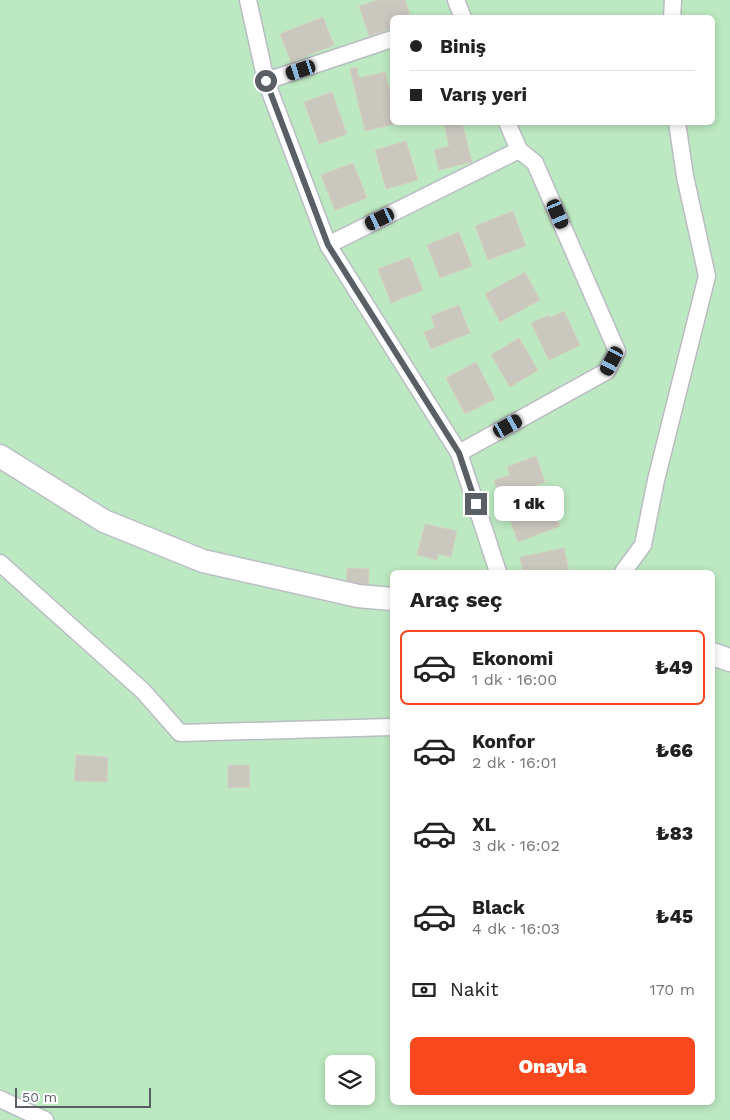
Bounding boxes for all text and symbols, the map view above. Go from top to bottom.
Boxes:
text: Biniş [440,35,486,58]
car [284,58,317,82]
route start [255,70,277,92]
text: Varış yeri [440,83,527,106]
car [545,197,570,231]
car [363,206,396,232]
car [598,344,625,378]
car [491,412,524,440]
callout: 1 dk [494,486,564,522]
route end [465,493,487,515]
text: 1 dk [513,494,545,513]
text: Araç seç [410,587,503,612]
icon: car [412,645,457,690]
text: Ekonomi [472,647,553,670]
text: ₺49 [655,656,693,679]
text: 1 dk · 16:00 [472,670,557,689]
icon: car [412,728,457,773]
text: Konfor [472,730,535,753]
text: ₺66 [656,739,693,762]
text: 2 dk · 16:01 [472,753,557,772]
icon: car [412,811,457,856]
text: XL [472,813,496,836]
text: ₺83 [656,822,693,845]
text: 3 dk · 16:02 [472,836,560,855]
icon: car [412,894,457,939]
text: Black [472,896,525,919]
text: ₺45 [656,905,693,928]
text: 4 dk · 16:03 [472,919,560,938]
icon: cash [410,976,438,1004]
text: Nakit [450,978,498,1001]
text: 170 m [649,980,695,999]
button: Onayla [410,1037,695,1095]
map controls [325,1055,375,1105]
button: layers [325,1055,375,1105]
scale bar [15,1085,151,1108]
text: 50 m [22,1089,57,1105]

